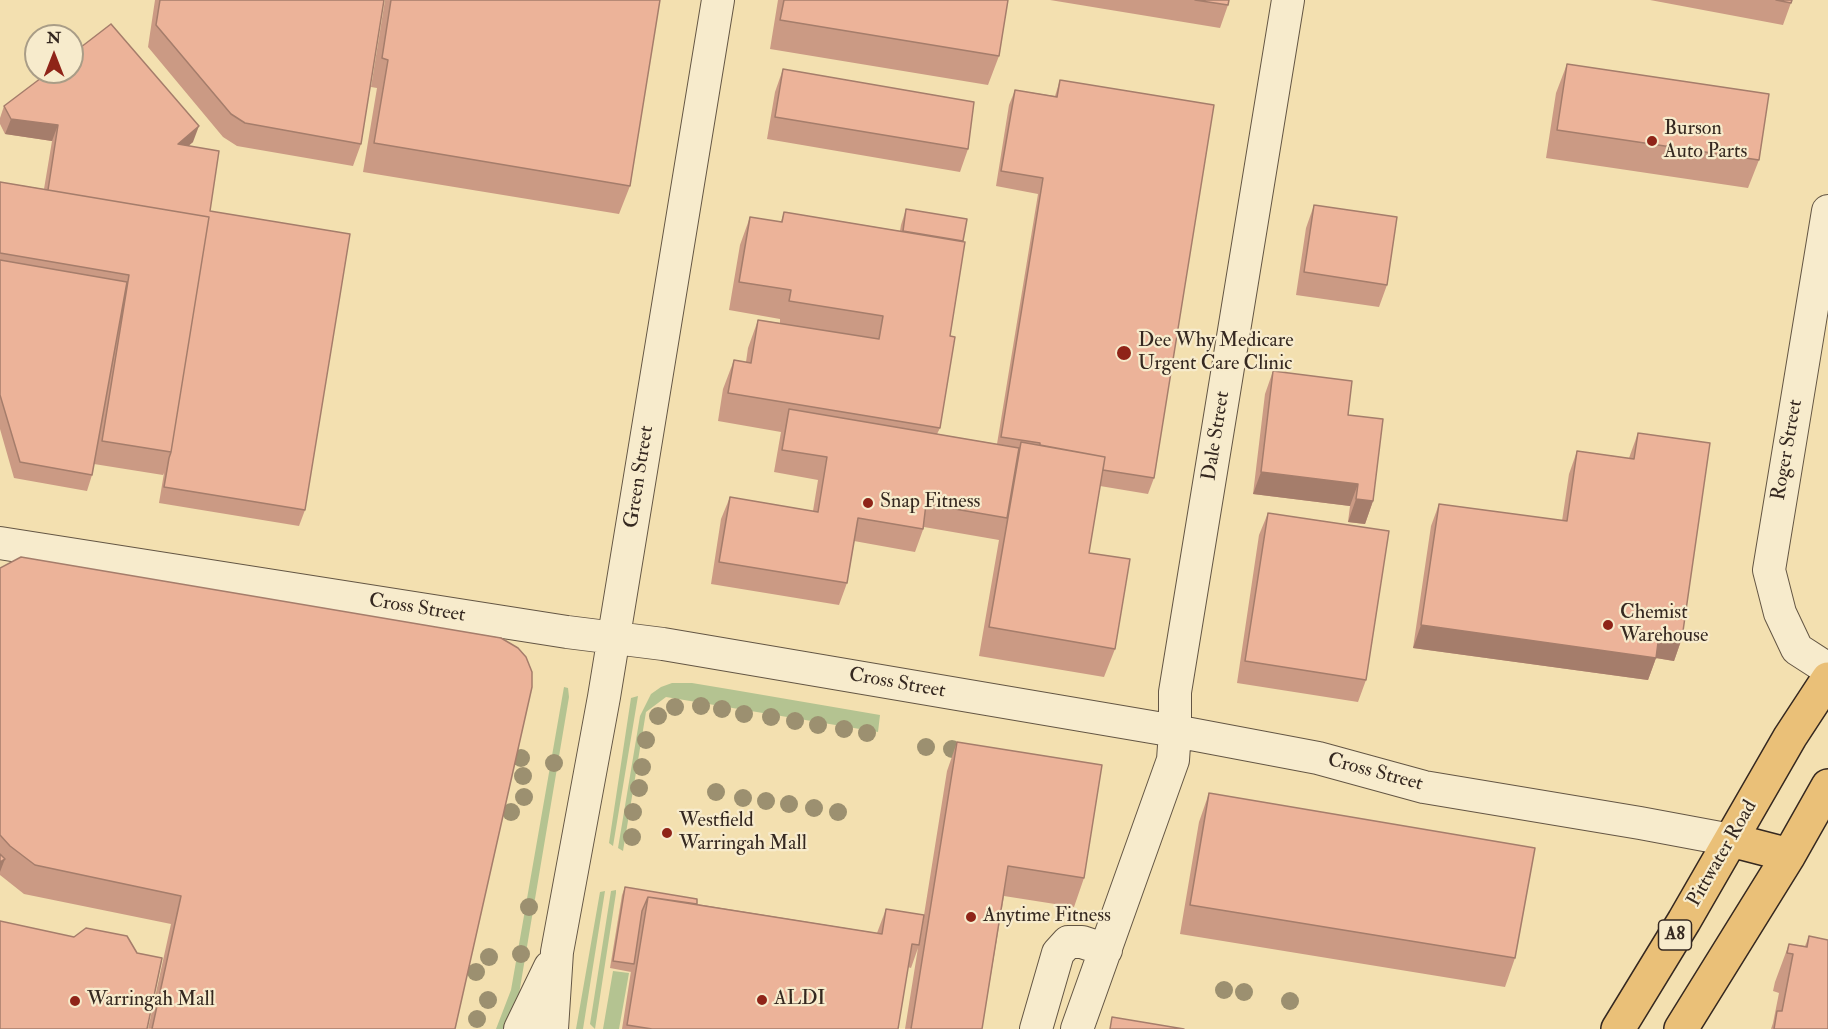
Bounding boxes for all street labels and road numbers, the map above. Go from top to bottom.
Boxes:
street label: Dale Street [1198,390,1236,482]
street label: Roger Street [1767,398,1809,502]
street label: Green Street [620,424,660,530]
street label: Cross Street [367,590,467,628]
street label: Cross Street [847,664,947,704]
street label: Cross Street [1325,749,1425,797]
street label: Pittwater Road [1683,797,1763,911]
road number: A8 [1658,920,1692,950]

